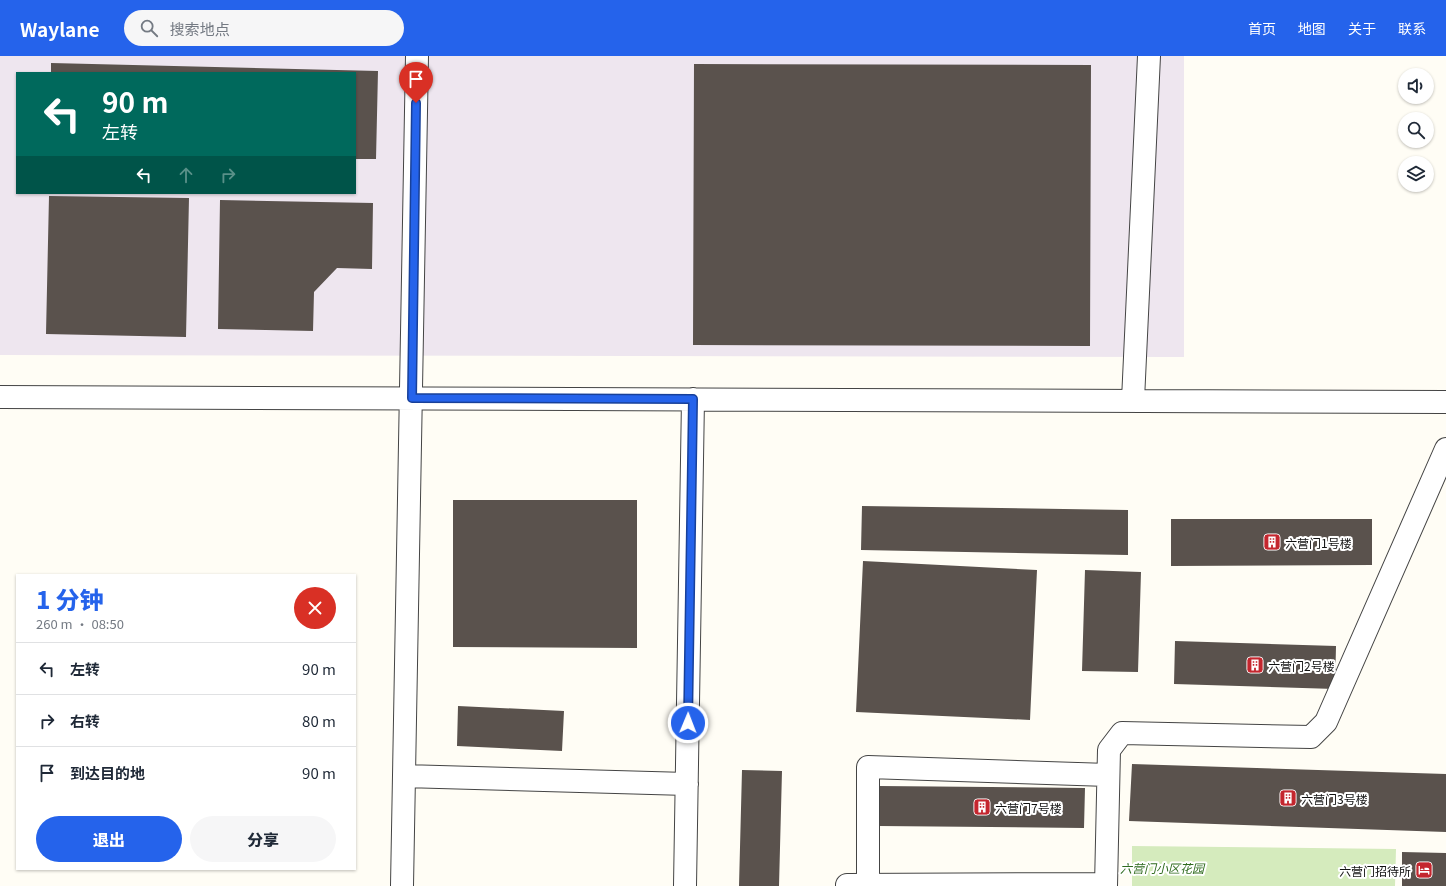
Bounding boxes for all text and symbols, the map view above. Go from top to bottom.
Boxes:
search box [124,10,404,46]
text: Waylane [20,15,100,42]
icon: search [138,17,160,39]
text: 搜索地点 [170,18,230,39]
text: 首页 [1248,18,1276,38]
text: 地图 [1298,18,1326,38]
text: 关于 [1348,18,1376,38]
text: 联系 [1398,18,1426,38]
pin [399,62,433,103]
icon: arrive [405,68,427,90]
map controls [1398,68,1434,192]
button: sound [1398,68,1434,104]
text: 90 m [102,81,168,121]
icon: left [36,88,88,140]
button: search [1398,112,1434,148]
text: 左转 [102,118,138,144]
button: layers [1398,156,1434,192]
icon: left [133,164,155,186]
icon: ahead [175,164,197,186]
icon: right [217,164,239,186]
building icon: 六营门1号楼 [1262,532,1282,552]
place label: 六营门1号楼 [1285,534,1352,551]
text: 1 分钟 [36,581,104,616]
button: close [294,587,336,629]
text: 260 m · 08:50 [36,614,124,633]
building icon: 六营门2号楼 [1245,655,1265,675]
place label: 六营门2号楼 [1268,657,1335,674]
icon: left [36,658,58,680]
text: 左转 [70,658,100,679]
text: 90 m [302,658,336,679]
position arrow [667,702,709,744]
icon: right [36,710,58,732]
text: 右转 [70,710,100,731]
text: 80 m [302,710,336,731]
icon: arrive [36,762,58,784]
text: 到达目的地 [70,762,145,783]
text: 90 m [302,762,336,783]
building icon: 六营门3号楼 [1278,788,1298,808]
place label: 六营门3号楼 [1301,790,1368,807]
building icon: 六营门7号楼 [972,797,992,817]
place label: 六营门7号楼 [995,799,1062,816]
button: 退出 [36,816,182,862]
button: 分享 [190,816,336,862]
park label: 六营门小区花园 [1120,859,1206,876]
hotel icon: 六营门招待所 [1414,860,1434,880]
place label: 六营门招待所 [1339,862,1411,879]

